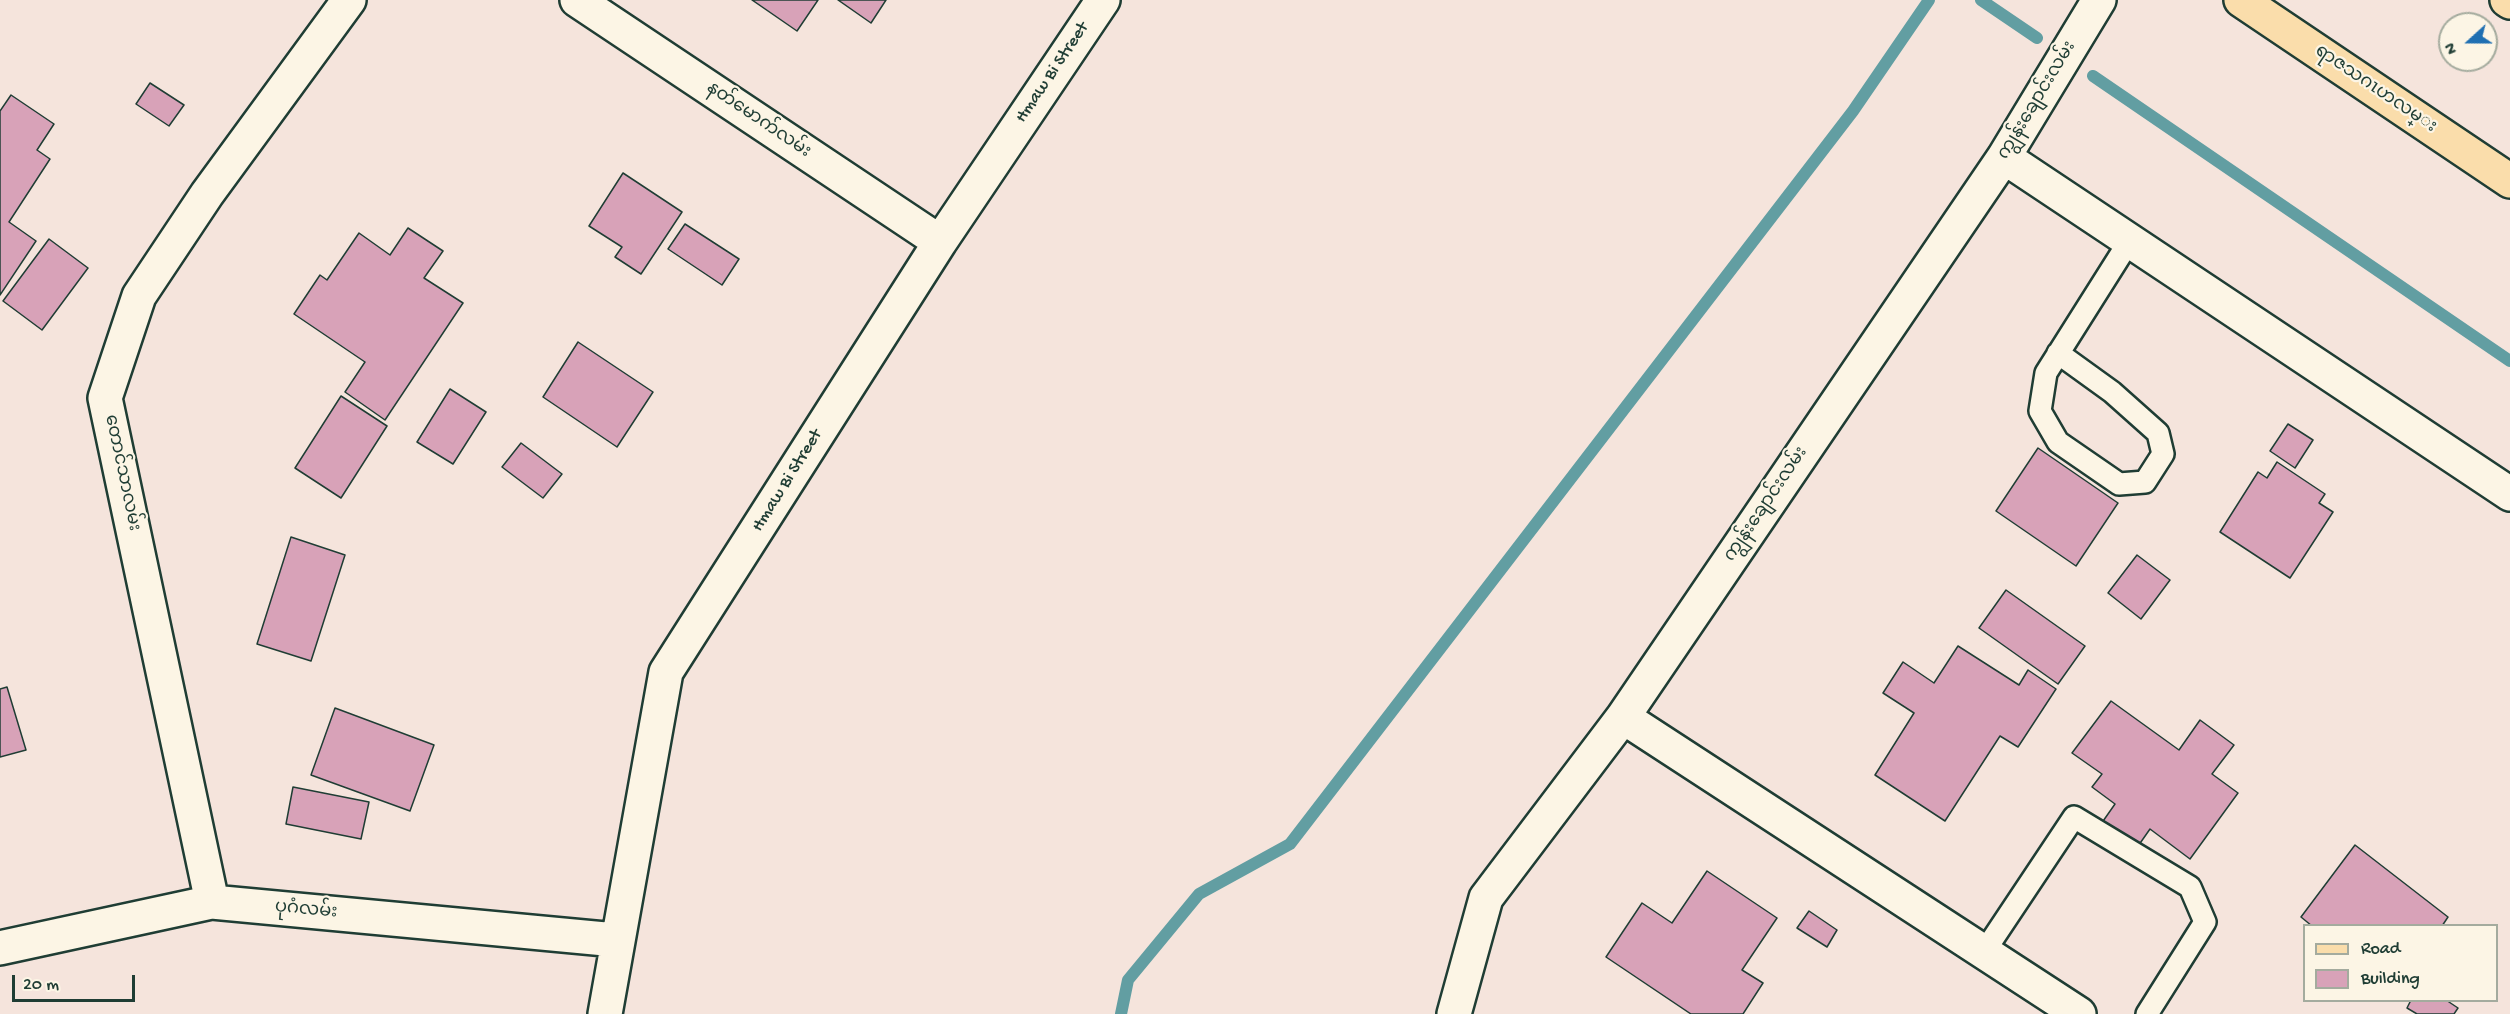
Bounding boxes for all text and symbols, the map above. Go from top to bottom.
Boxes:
north arrow [2438,12,2498,72]
street label: Hmaw Bi Street [1011,19,1095,127]
street label: ကျွန်းချောင်းလမ်း [1994,38,2082,164]
text: N [2442,40,2463,56]
street label: ရာဇသဂၤဟလမ္း [2310,41,2440,139]
street label: နတ်မောက်လမ်း [702,78,814,164]
street label: တောင်သာလမ်း [98,413,144,533]
street label: Hmaw Bi Street [748,426,828,536]
street label: ကျွန်းချောင်းလမ်း [1721,443,1813,567]
street label: ပုဂံလမ်း [274,898,338,924]
legend [2303,924,2498,1002]
text: Road [2361,939,2400,960]
scale bar [15,963,138,1001]
text: Building [2361,969,2420,990]
text: 20 m [23,975,59,996]

